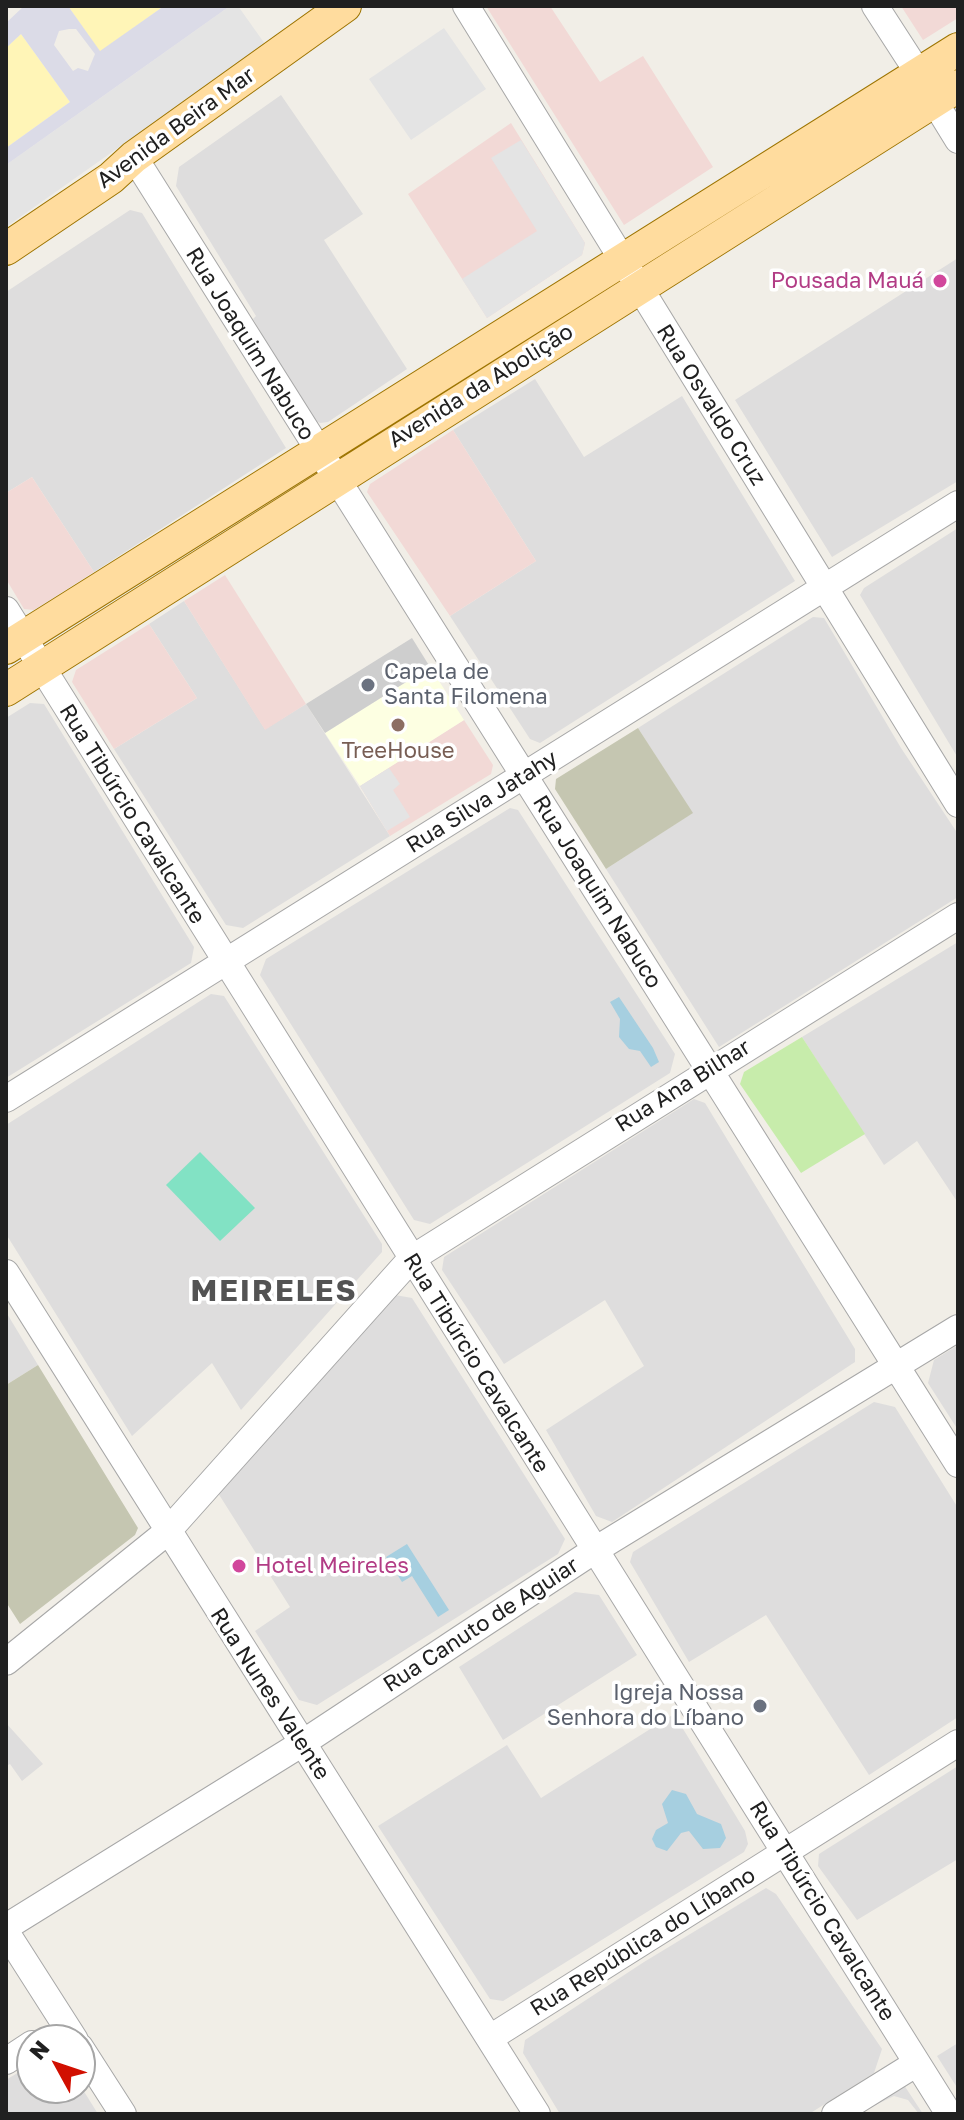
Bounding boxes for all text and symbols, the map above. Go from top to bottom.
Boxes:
street label: Avenida Beira Mar [92,62,260,194]
street label: Rua Joaquim Nabuco [180,243,320,445]
place label: Pousada Mauá [771,268,924,294]
marker: Pousada Mauá [931,272,949,290]
street label: Avenida da Abolição [384,319,578,453]
street label: Rua Osvaldo Cruz [651,320,771,490]
place label: Capela de Santa Filomena [384,659,548,710]
marker: Capela de Santa Filomena [359,676,377,694]
street label: Rua Tibúrcio Cavalcante [53,699,211,929]
marker: TreeHouse [389,716,407,734]
place label: TreeHouse [341,738,455,764]
street label: Rua Silva Jatahy [402,745,562,859]
street label: Rua Joaquim Nabuco [527,791,667,993]
street label: Rua Ana Bilhar [611,1034,755,1138]
street label: Rua Tibúrcio Cavalcante [397,1248,555,1478]
district label: MEIRELES [190,1273,358,1309]
street label: Rua Canuto de Aguiar [378,1552,584,1698]
place label: Hotel Meireles [255,1553,409,1579]
marker: Hotel Meireles [230,1557,248,1575]
street label: Rua Nunes Valente [205,1603,335,1785]
place label: Igreja Nossa Senhora do Líbano [547,1680,744,1732]
marker: Igreja Nossa Senhora do Líbano [751,1697,769,1715]
street label: Rua Tibúrcio Cavalcante [743,1796,901,2026]
street label: Rua República do Líbano [526,1862,760,2022]
north arrow [16,2024,96,2104]
text: N [23,2034,54,2065]

